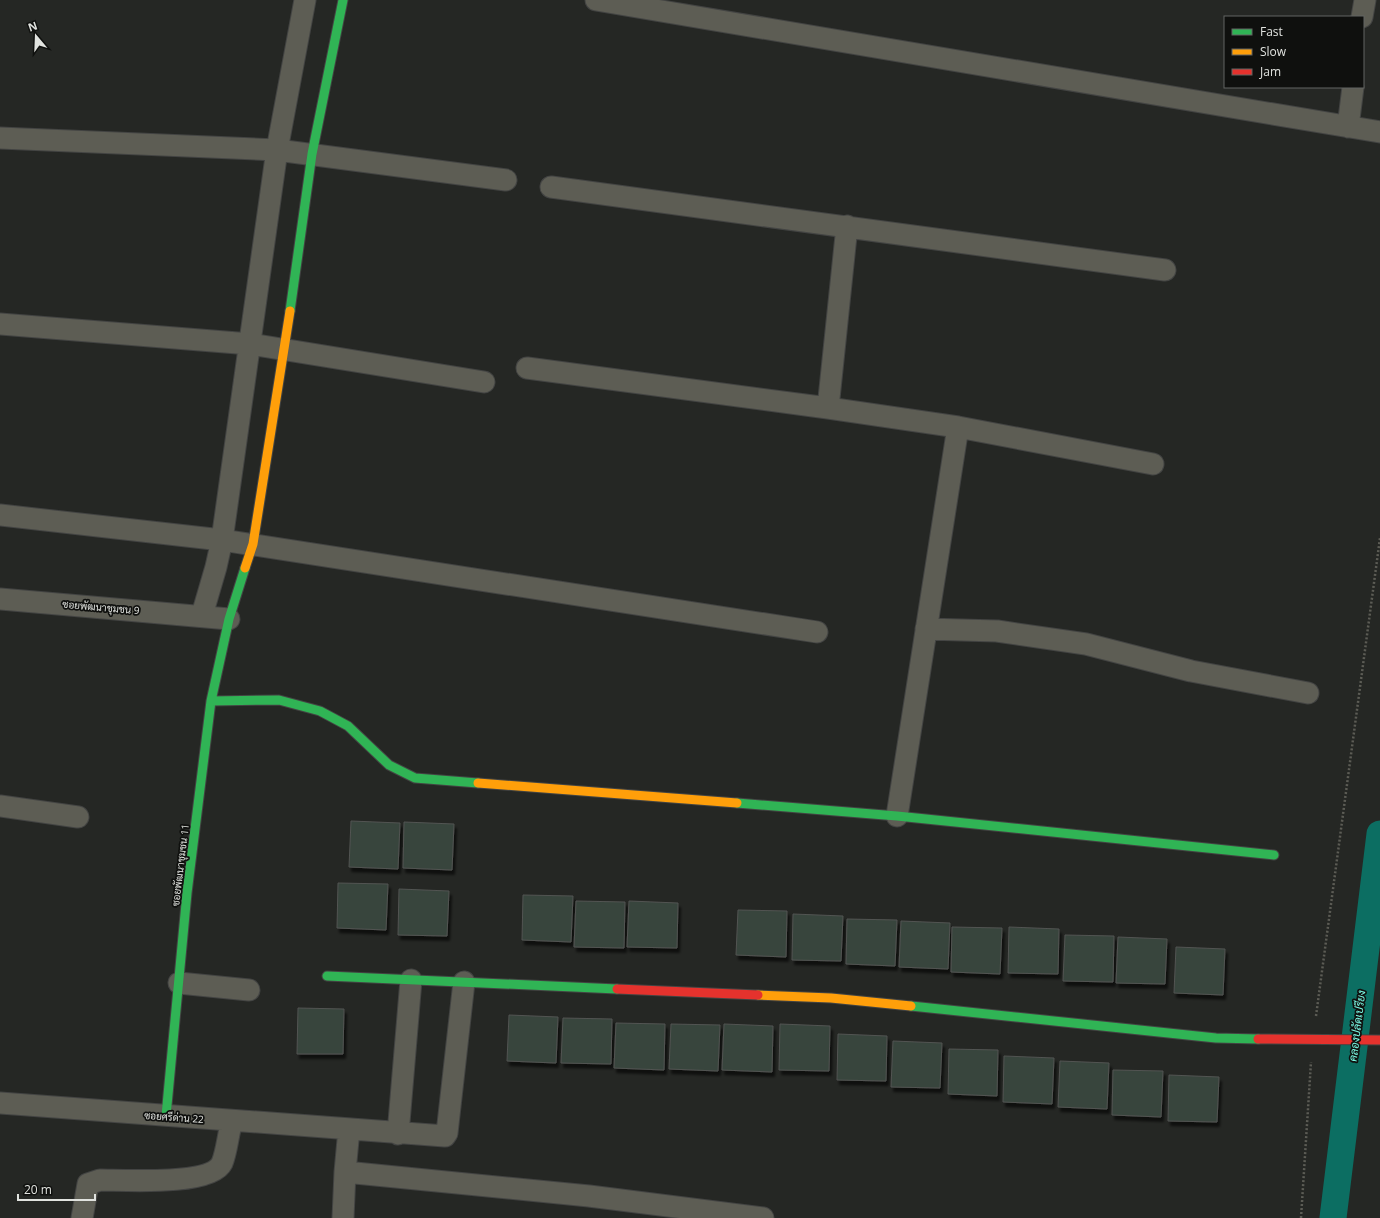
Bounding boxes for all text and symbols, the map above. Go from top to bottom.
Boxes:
north arrow [16,16,56,56]
legend [1224,16,1364,88]
text: N [26,18,39,35]
text: Fast [1260,23,1283,40]
text: Slow [1260,43,1287,60]
text: Jam [1259,63,1281,80]
street label: ซอยพัฒนาชุมชน 9 [62,597,140,618]
street label: ซอยพัฒนาชุมชน 11 [168,823,193,907]
water label: คลองปลัดเปรียง [1345,989,1368,1062]
street label: ซอยศรีด่าน 22 [144,1108,205,1126]
scale bar [18,1176,95,1202]
text: 20 m [24,1181,52,1198]

